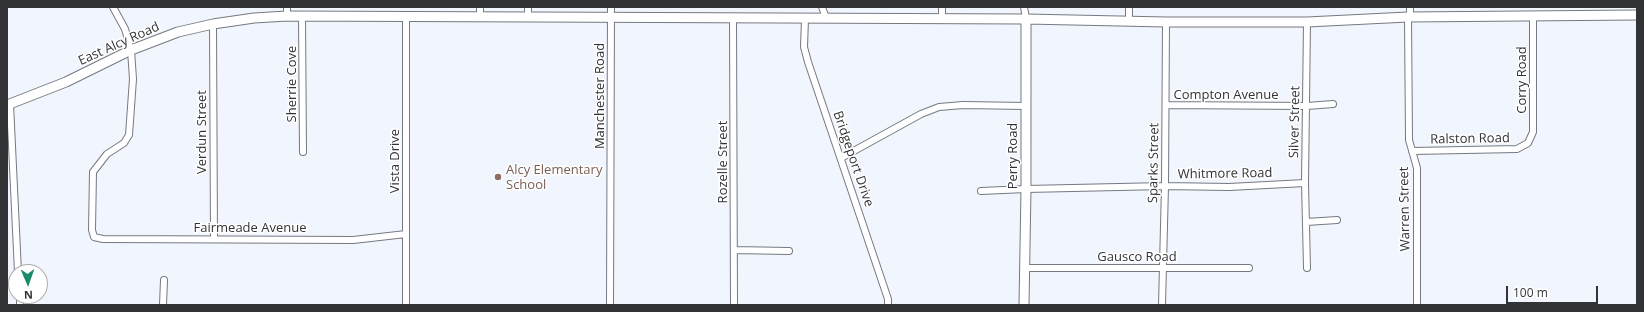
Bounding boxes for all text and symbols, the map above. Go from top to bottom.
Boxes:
street label: East Alcy Road [76,19,162,69]
street label: Manchester Road [592,43,608,149]
street label: Sherrie Cove [284,46,300,122]
street label: Corry Road [1514,46,1530,114]
street label: Silver Street [1287,86,1303,158]
street label: Compton Avenue [1173,87,1279,103]
street label: Verdun Street [194,90,210,174]
street label: Bridgeport Drive [829,109,877,209]
street label: Rozelle Street [715,121,731,203]
street label: Perry Road [1005,123,1021,189]
street label: Sparks Street [1146,123,1162,203]
street label: Vista Drive [387,129,403,193]
street label: Ralston Road [1430,131,1510,147]
place label: Alcy Elementary School [506,162,602,193]
street label: Whitmore Road [1177,165,1273,183]
street label: Warren Street [1396,166,1414,252]
marker: Alcy Elementary School [493,172,503,182]
street label: Fairmeade Avenue [194,220,306,236]
street label: Gausco Road [1097,249,1177,265]
north arrow [8,264,48,304]
scale bar [1508,278,1600,304]
text: 100 m [1513,284,1548,301]
text: N [24,288,33,303]

